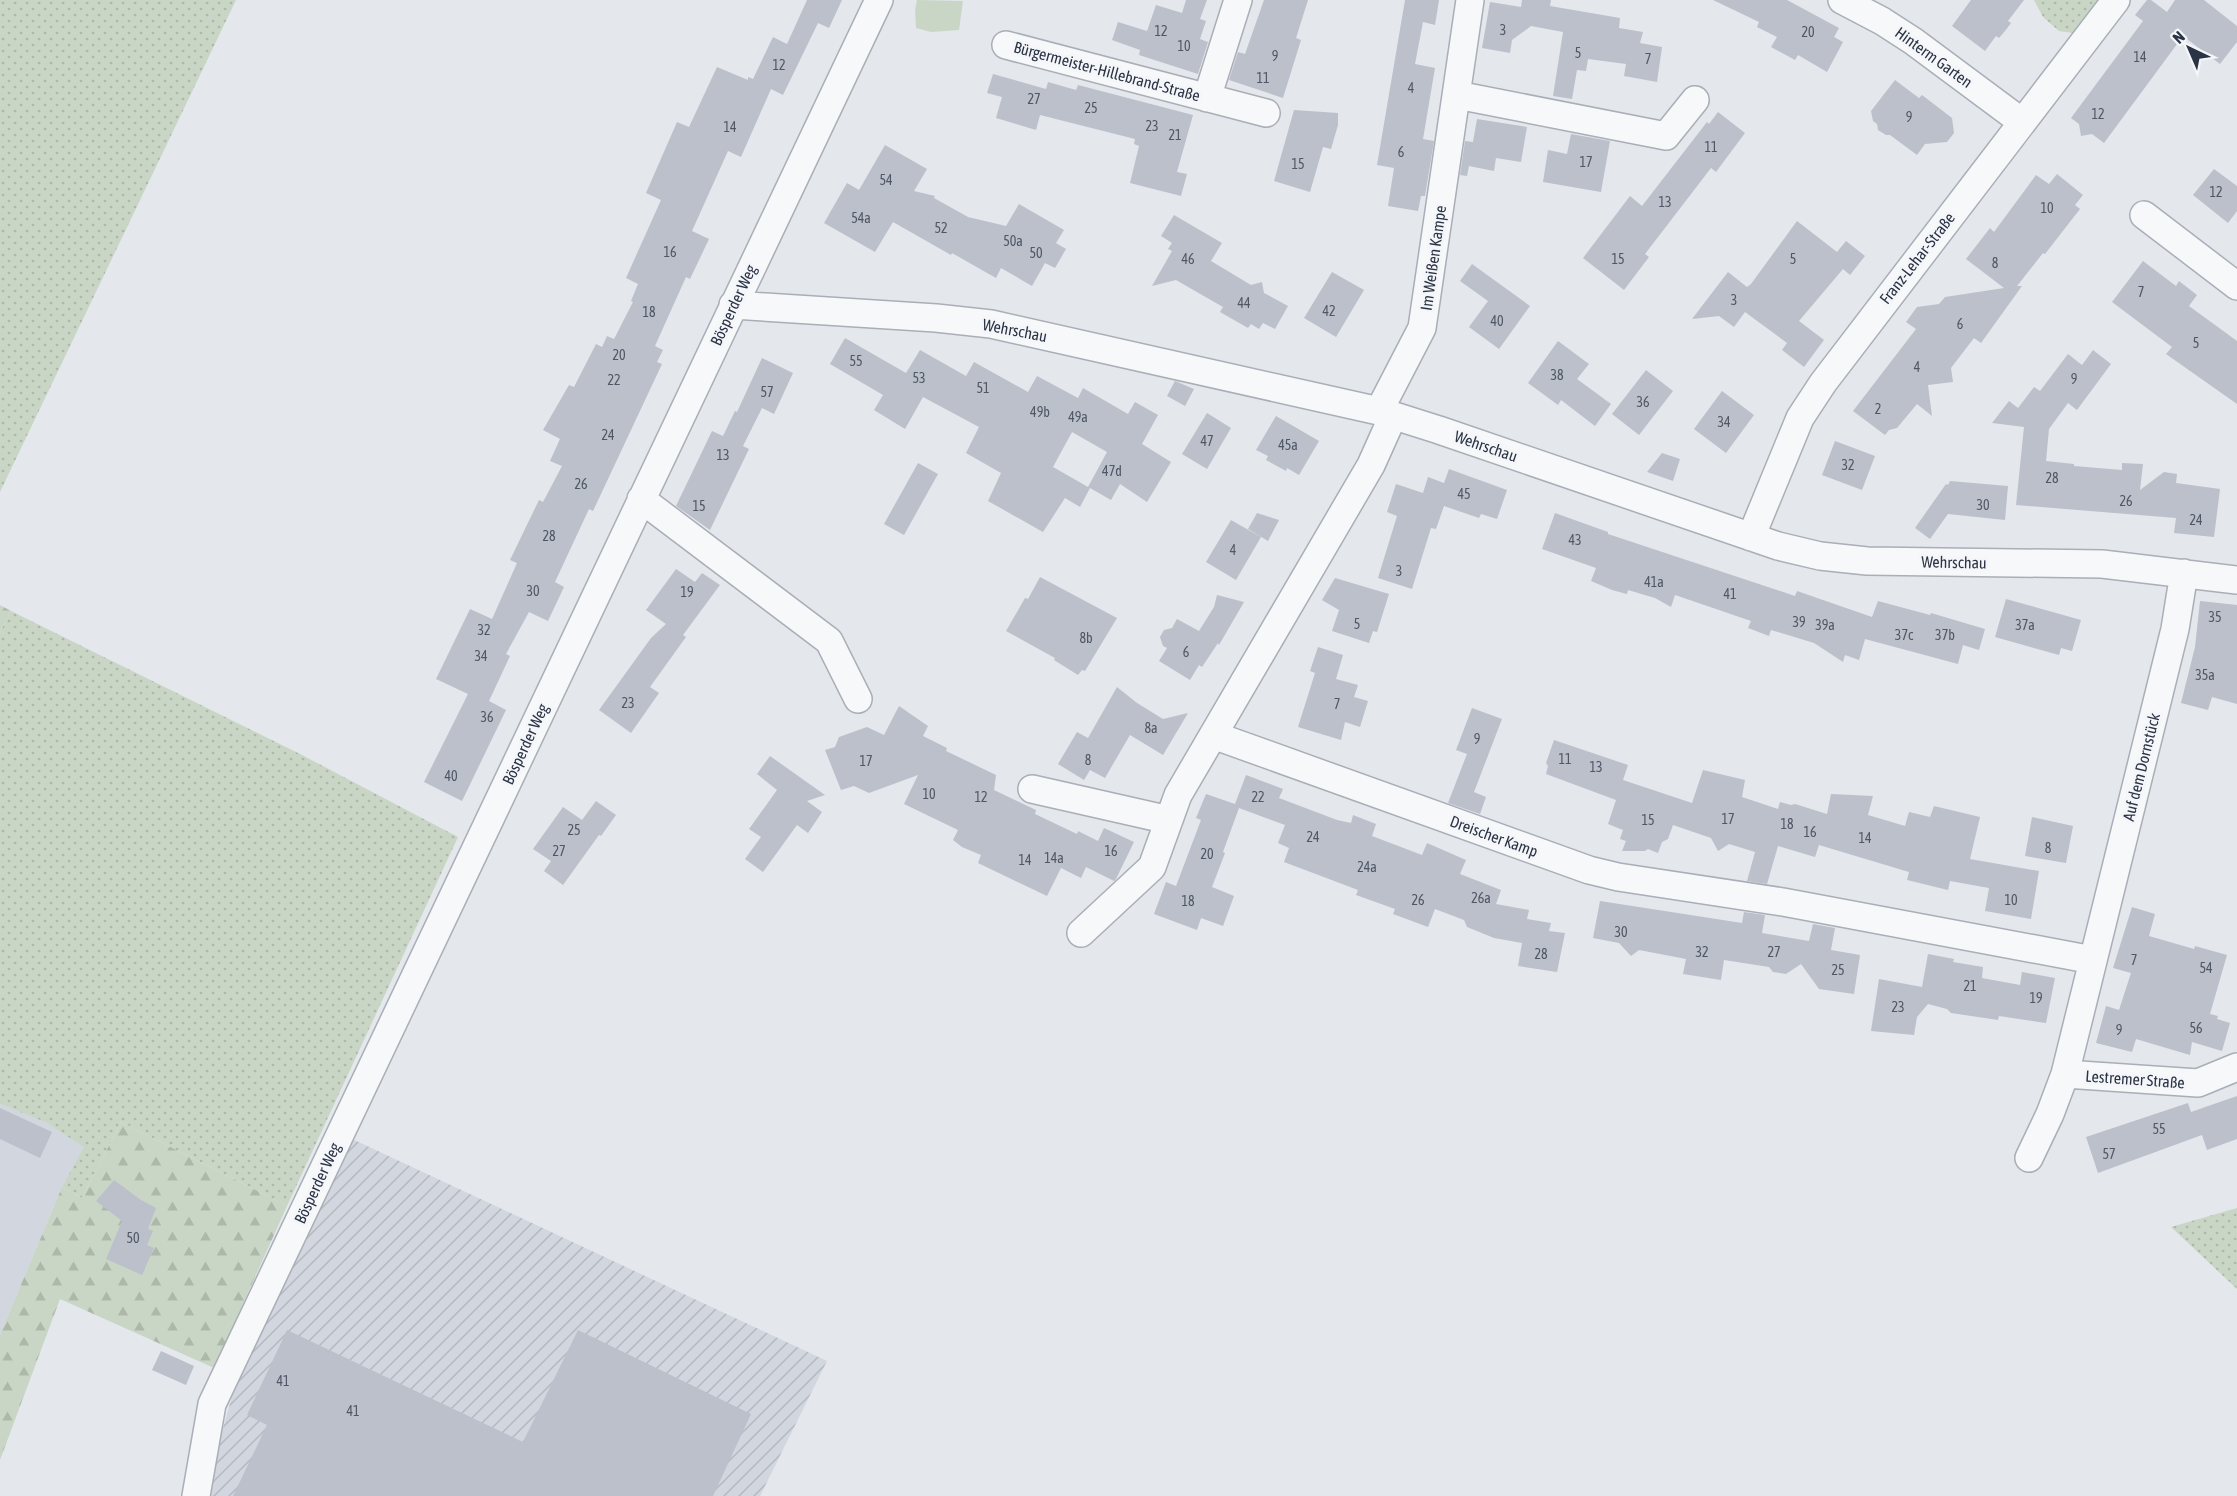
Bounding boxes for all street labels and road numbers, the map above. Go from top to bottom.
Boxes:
street label: Hinterm Garten [1892,23,1976,91]
street label: Bürgermeister-Hillebrand-Straße [1012,37,1202,105]
street label: Im Weißen Kampe [1417,204,1450,312]
street label: Franz-Lehar-Straße [1876,209,1958,307]
street label: Bösperder Weg [706,262,761,349]
street label: Wehrschau [981,315,1049,345]
street label: Wehrschau [1452,427,1520,465]
street label: Wehrschau [1921,552,1987,572]
street label: Bösperder Weg [498,701,553,788]
street label: Auf dem Dornstück [2119,711,2163,823]
street label: Dreischer Kamp [1447,812,1540,861]
street label: Lestremer Straße [2085,1067,2185,1091]
street label: Bösperder Weg [290,1140,345,1227]

